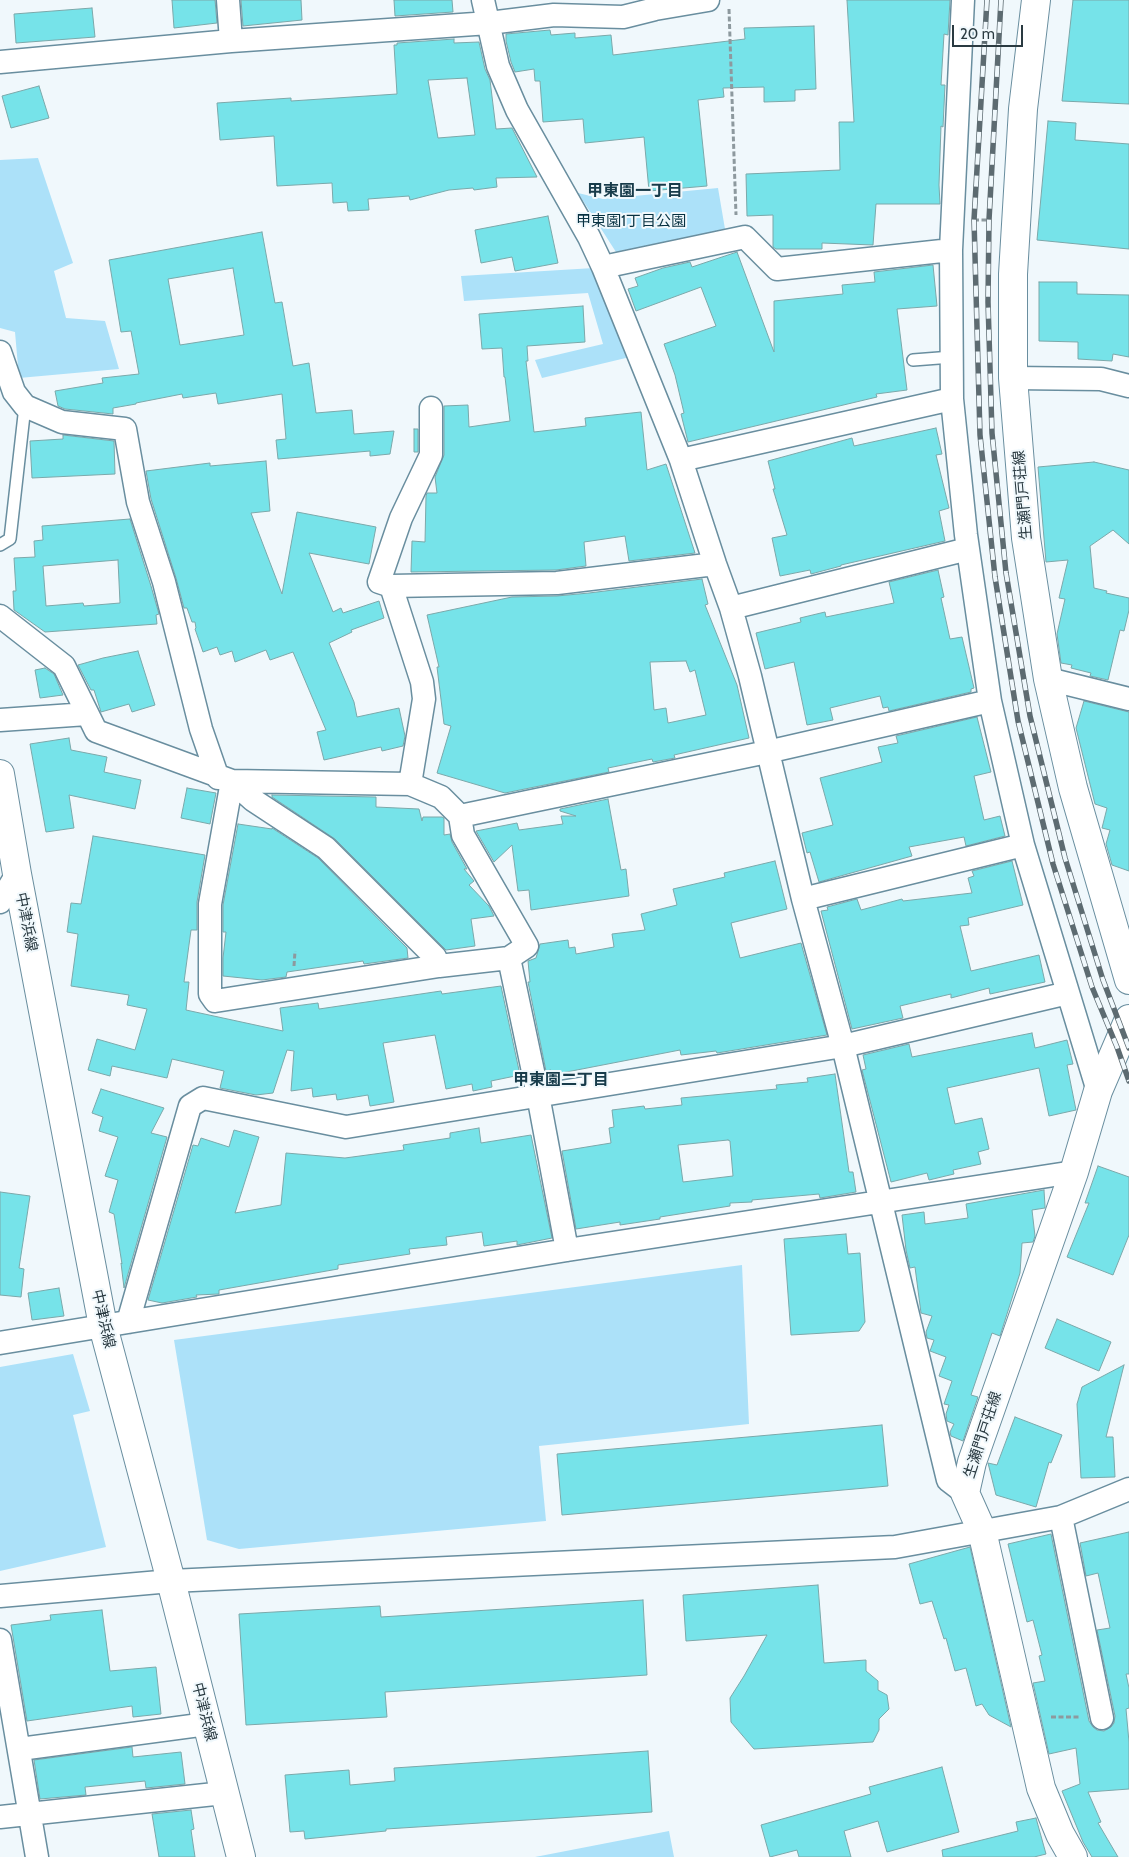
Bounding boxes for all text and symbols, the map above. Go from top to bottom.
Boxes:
scale bar [954,15,1025,47]
text: 20 m [960,25,995,43]
district label: 甲東園一丁目 [587,181,683,201]
park label: 甲東園1丁目公園 [576,213,686,231]
street label: 生瀬門戸荘線 [1010,449,1036,541]
street label: 中津浜線 [11,891,41,953]
district label: 甲東園二丁目 [513,1070,609,1090]
street label: 中津浜線 [87,1288,119,1350]
street label: 生瀬門戸荘線 [961,1389,1005,1481]
street label: 中津浜線 [188,1681,220,1743]

